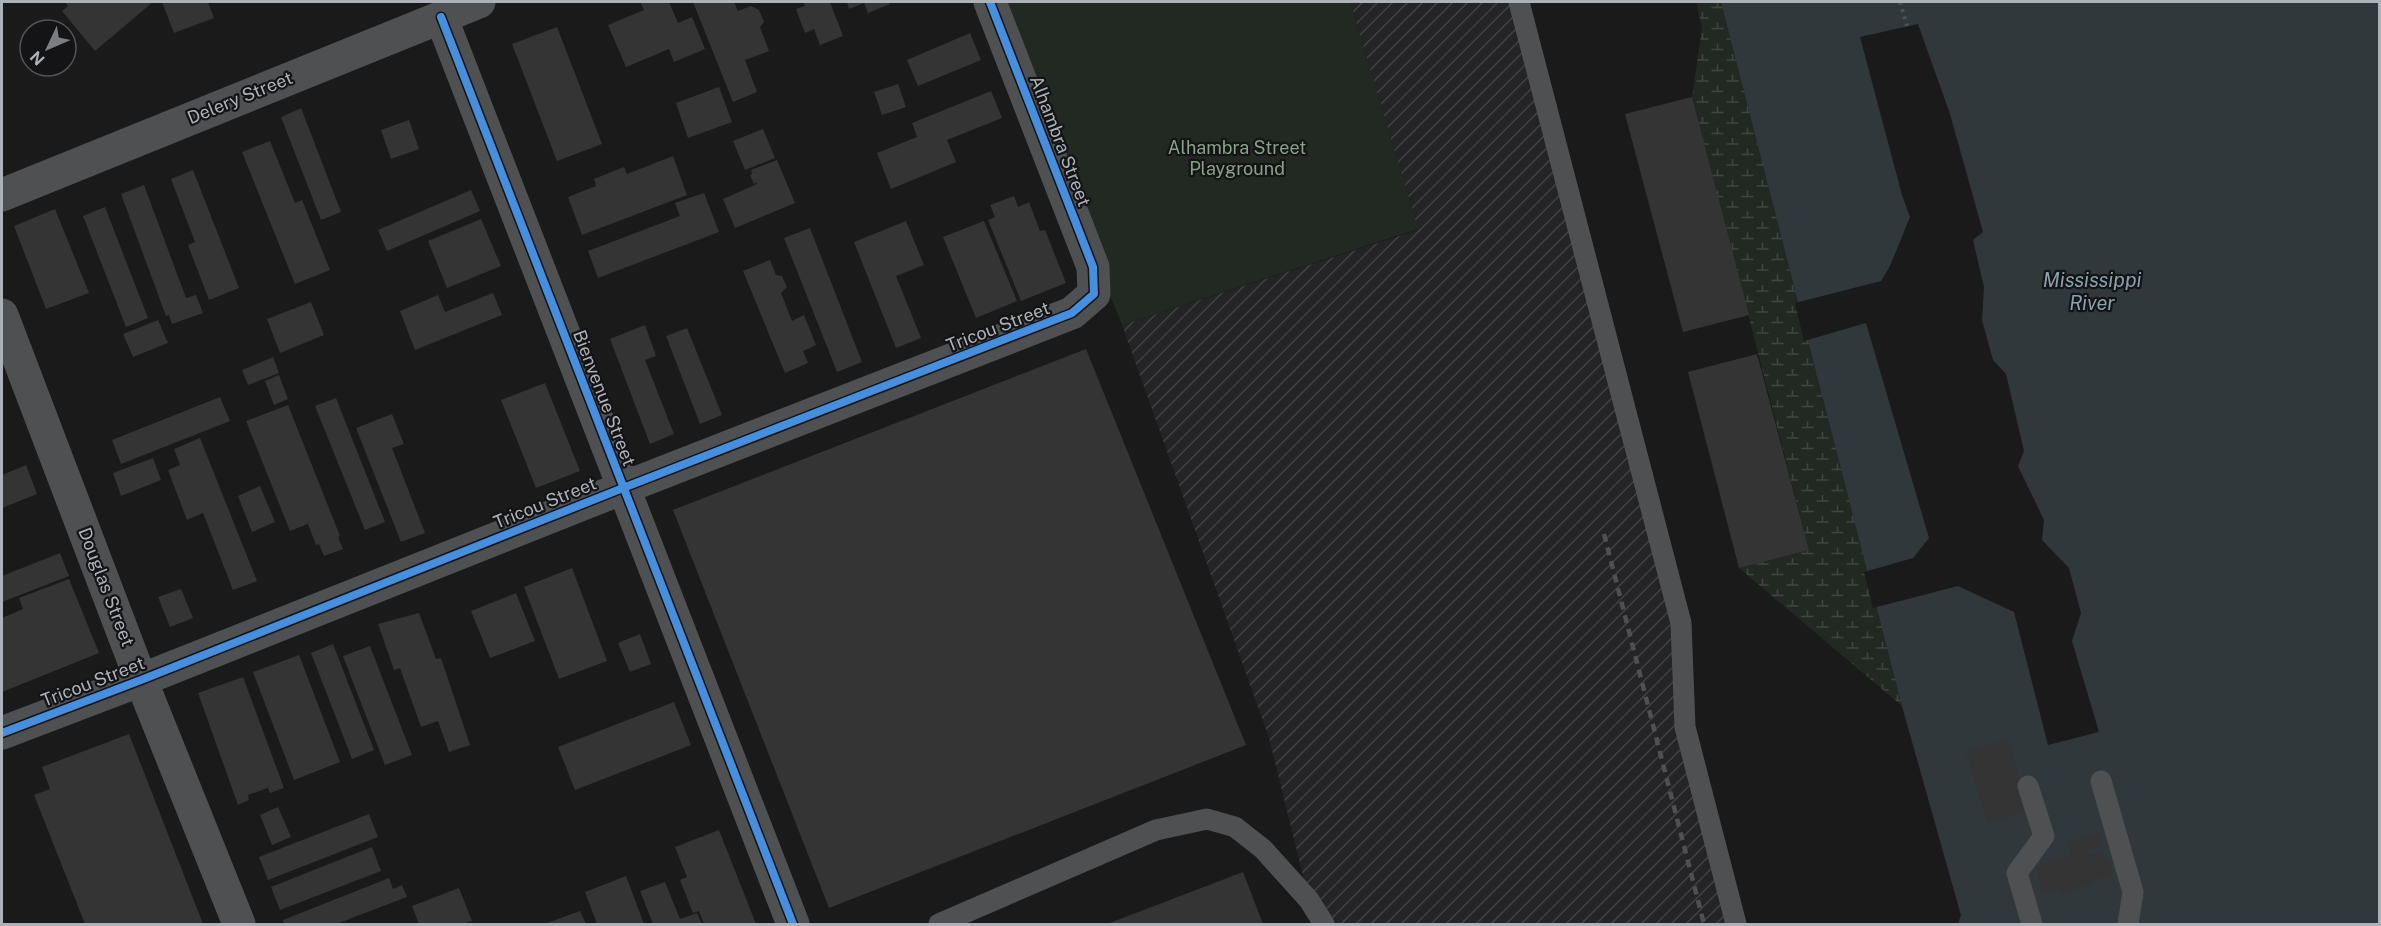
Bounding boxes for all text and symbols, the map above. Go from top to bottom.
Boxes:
north arrow [18,18,78,78]
text: N [26,47,49,69]
street label: Delery Street [184,67,296,128]
street label: Alhambra Street [1026,72,1095,209]
park label: Alhambra Street Playground [1168,137,1306,179]
water label: Mississippi River [2043,268,2141,315]
street label: Tricou Street [943,297,1052,356]
street label: Bienvenue Street [569,327,640,469]
street label: Tricou Street [490,472,599,533]
street label: Douglas Street [74,524,139,649]
street label: Tricou Street [38,652,147,711]

